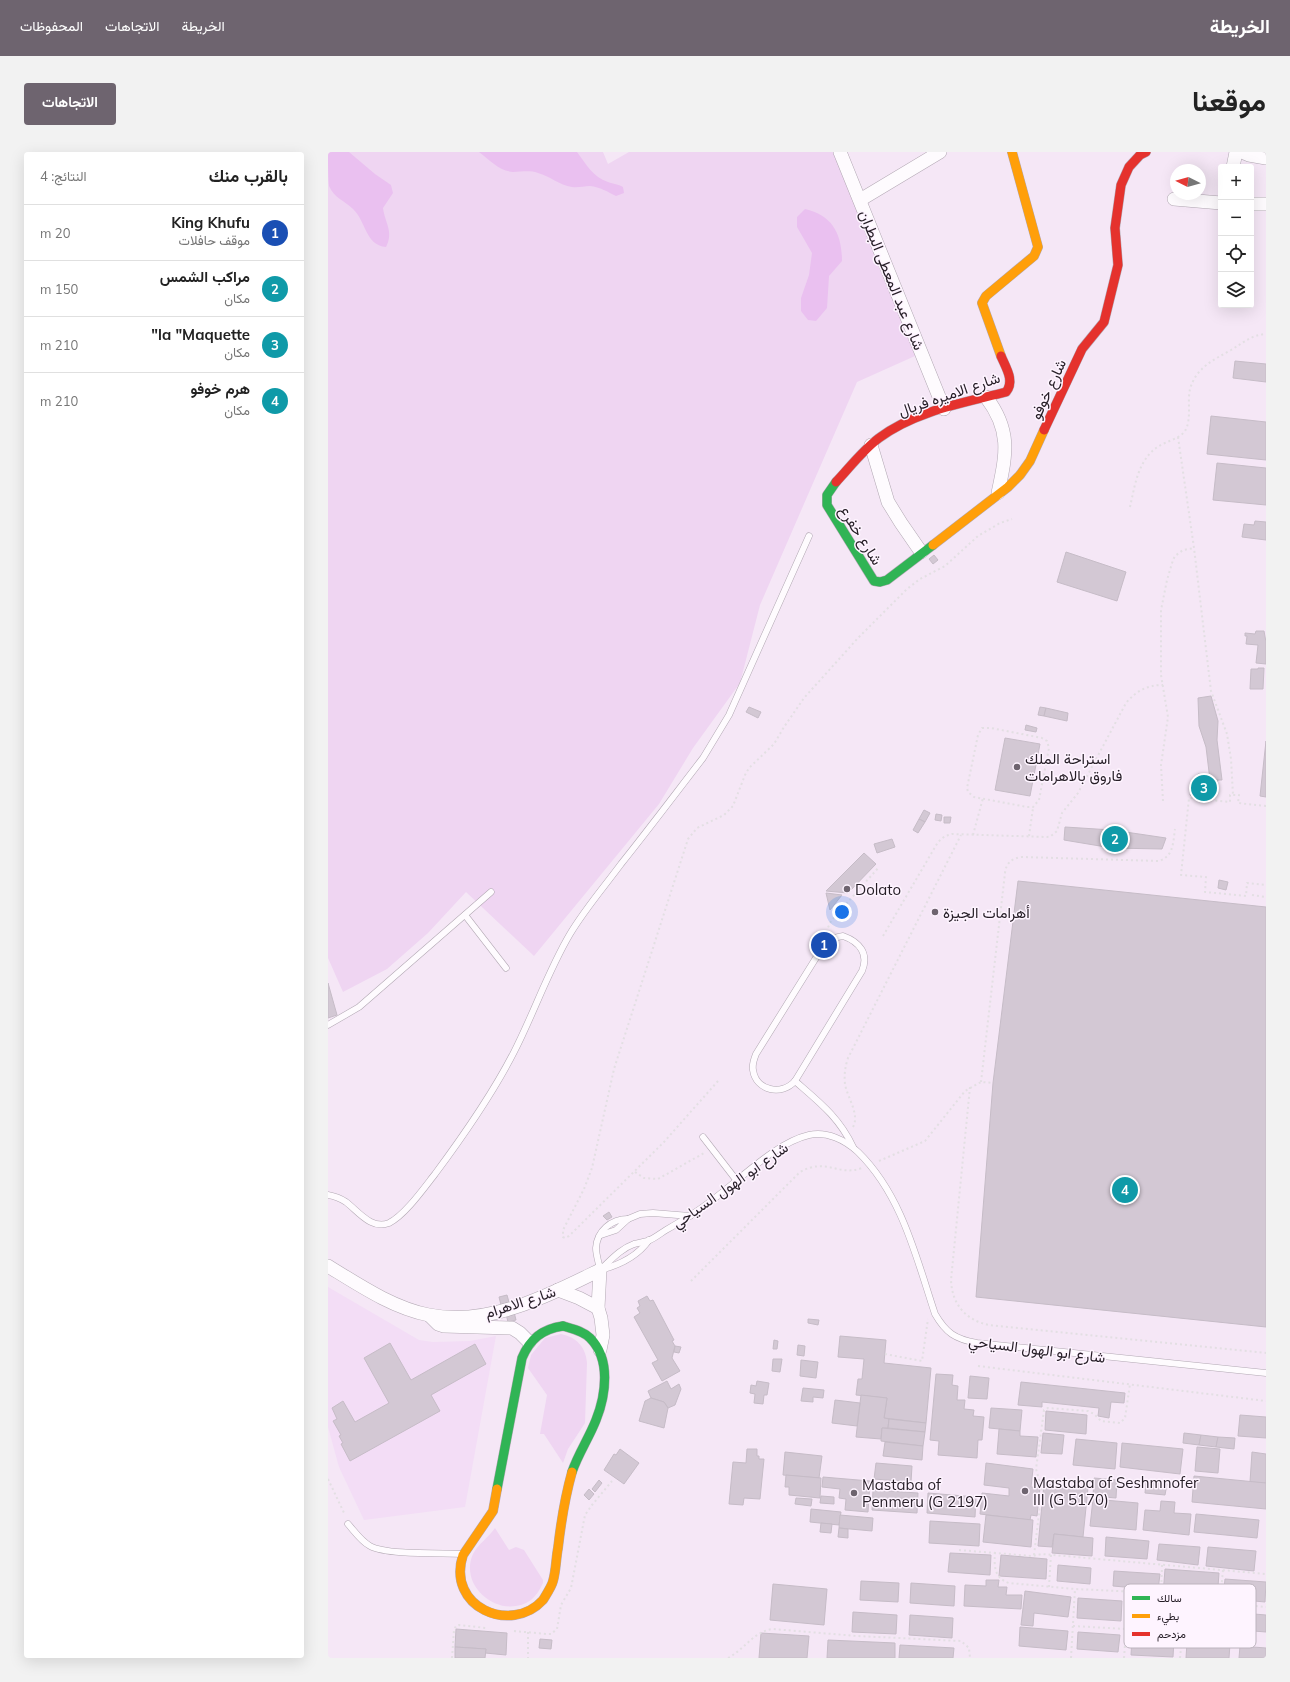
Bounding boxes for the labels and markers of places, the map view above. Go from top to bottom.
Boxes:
place label: استراحة الملك فاروق بالاهرامات [1025,749,1122,785]
marker: استراحة الملك فاروق بالاهرامات [1012,762,1022,772]
pin: 3 [1191,773,1217,803]
pin: 2 [1102,824,1128,854]
place label: Dolato [855,880,901,899]
marker: Dolato [842,884,852,894]
place label: أهرامات الجيزة [943,903,1030,922]
marker: أهرامات الجيزة [930,907,940,917]
pin: 1 [811,930,837,960]
pin: 4 [1112,1175,1138,1205]
place label: Mastaba of Seshmnofer III (G 5170) [1033,1473,1199,1509]
place label: Mastaba of Penmeru (G 2197) [862,1475,988,1511]
marker: Mastaba of Seshmnofer III (G 5170) [1020,1486,1030,1496]
marker: Mastaba of Penmeru (G 2197) [849,1488,859,1498]

